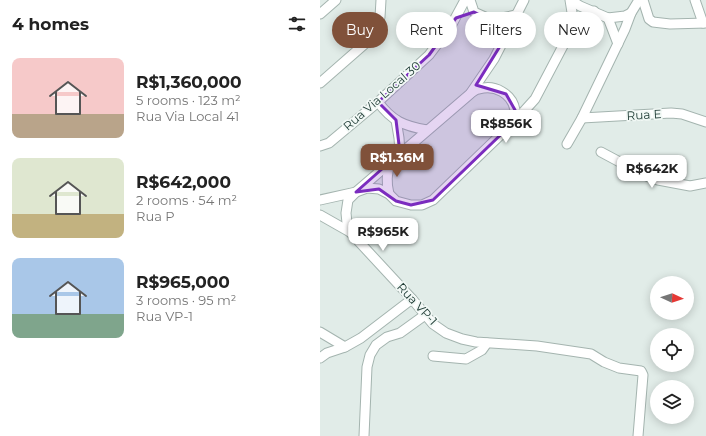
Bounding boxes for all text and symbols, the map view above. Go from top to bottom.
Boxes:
chip: Buy [332,12,388,48]
chip: Rent [396,12,457,48]
chip: Filters [465,12,536,48]
chip: New [544,12,604,48]
icon: filters [286,13,308,35]
text: 4 homes [12,14,89,34]
street label: Rua Via Local 30 [340,58,424,133]
text: R$1,360,000 [136,72,242,92]
icon: home [44,74,92,122]
text: 5 rooms · 123 m² [136,92,241,108]
street label: Rua E [626,106,662,123]
text: Rua Via Local 41 [136,108,239,124]
pin: R$856K [473,110,539,144]
text: R$856K [480,115,532,131]
pin: R$1.36M [360,144,434,178]
text: R$1.36M [370,149,424,165]
pin: R$642K [619,155,685,189]
text: R$642K [626,160,678,176]
text: R$642,000 [136,172,231,192]
icon: home [44,174,92,222]
text: 2 rooms · 54 m² [136,192,237,208]
text: Rua P [136,208,175,224]
pin: R$965K [350,218,416,252]
text: R$965K [357,223,409,239]
text: R$965,000 [136,272,230,292]
icon: home [44,274,92,322]
north arrow [650,276,694,320]
map controls [650,276,694,424]
street label: Rua VP-1 [394,279,441,328]
text: 3 rooms · 95 m² [136,292,236,308]
text: Rua VP-1 [136,308,193,324]
button: locate [650,328,694,372]
button: layers [650,380,694,424]

